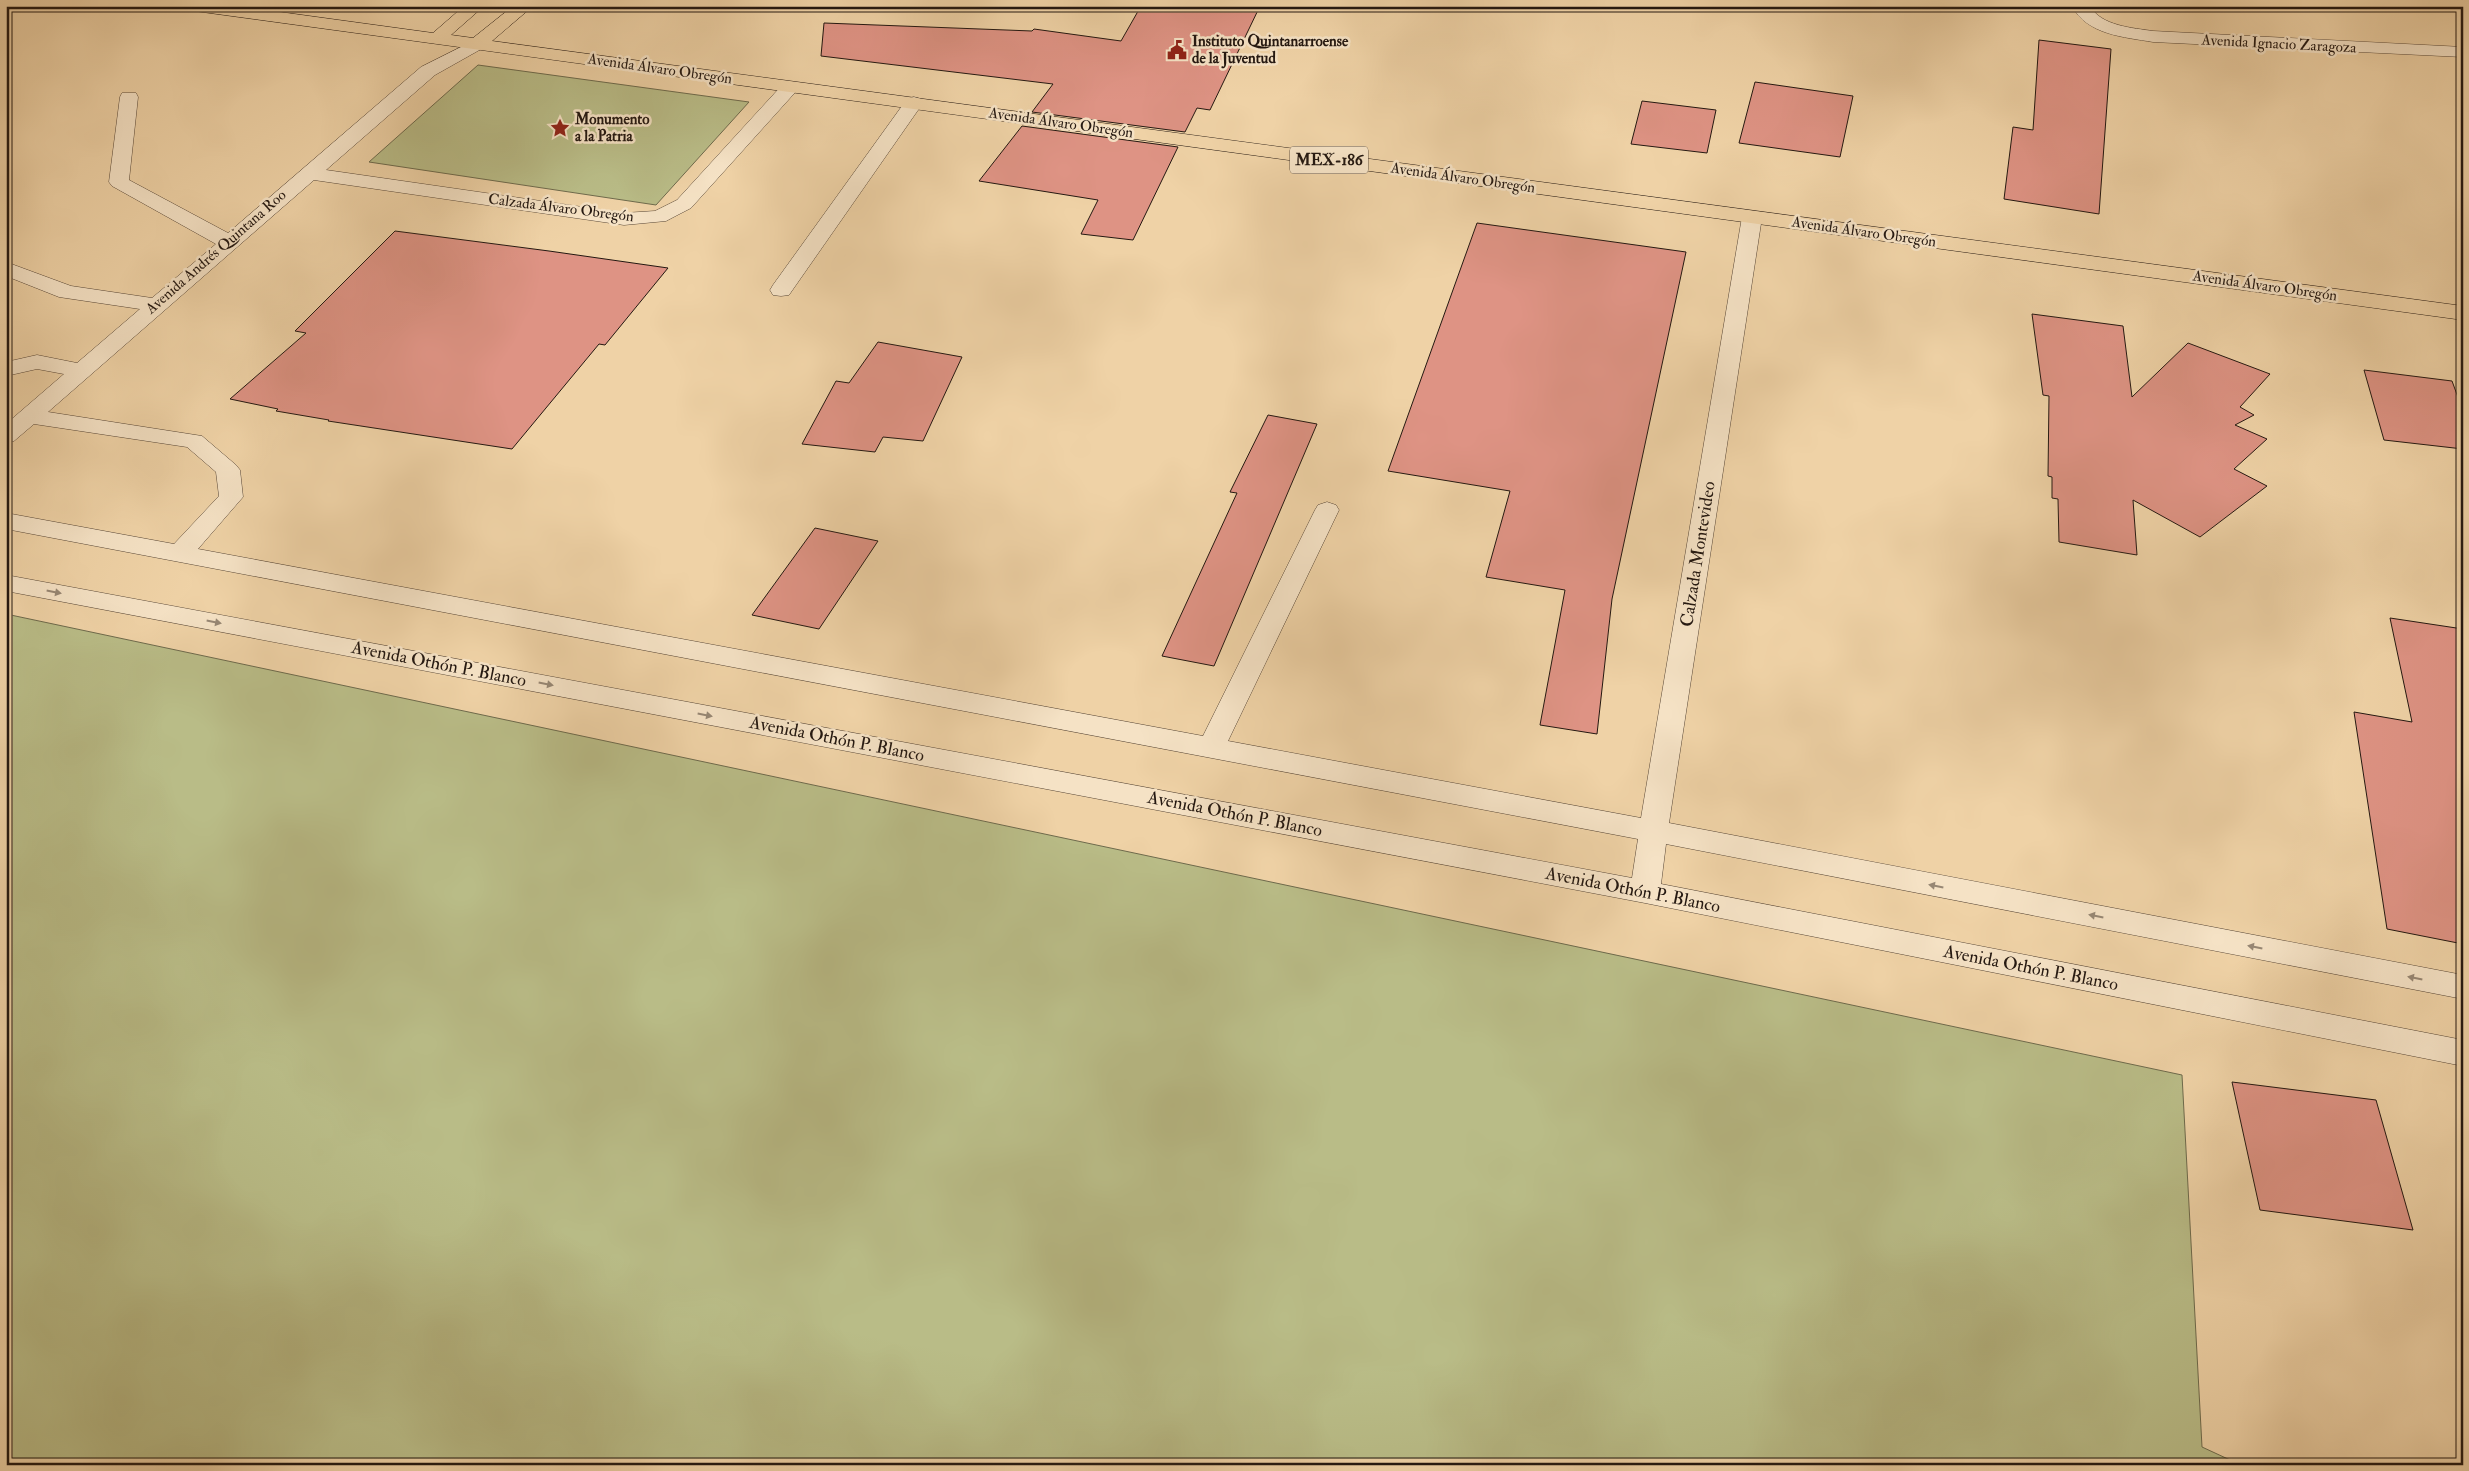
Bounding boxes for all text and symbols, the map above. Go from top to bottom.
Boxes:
street label: Avenida Ignacio Zaragoza [2200,30,2358,58]
place label: Instituto Quintanarroense de la Juventud [1192,32,1349,69]
public building icon: Instituto Quintanarroense de la Juventud [1166,39,1188,61]
street label: Avenida Álvaro Obregón [586,47,734,89]
street label: Avenida Álvaro Obregón [987,101,1135,143]
place label: Monumento a la Patria [574,110,650,146]
place icon: Monumento a la Patria [549,117,571,139]
road number: MEX-186 [1290,146,1368,174]
street label: Avenida Álvaro Obregón [1389,156,1537,198]
street label: Avenida Andrés Quintana Roo [141,186,290,319]
street label: Calzada Álvaro Obregón [487,188,635,226]
street label: Avenida Álvaro Obregón [1790,210,1938,252]
street label: Avenida Álvaro Obregón [2191,264,2339,306]
street label: Calzada Montevideo [1675,479,1721,628]
one-way arrow [47,588,62,596]
one-way arrow [206,618,221,626]
street label: Avenida Othón P. Blanco [349,636,529,692]
one-way arrow [538,681,554,689]
one-way arrow [698,711,714,719]
street label: Avenida Othón P. Blanco [747,711,927,767]
street label: Avenida Othón P. Blanco [1145,786,1325,842]
street label: Avenida Othón P. Blanco [1543,862,1723,918]
one-way arrow [1928,881,1944,889]
one-way arrow [2087,912,2103,920]
street label: Avenida Othón P. Blanco [1941,940,2121,996]
one-way arrow [2248,943,2263,951]
one-way arrow [2406,973,2422,981]

